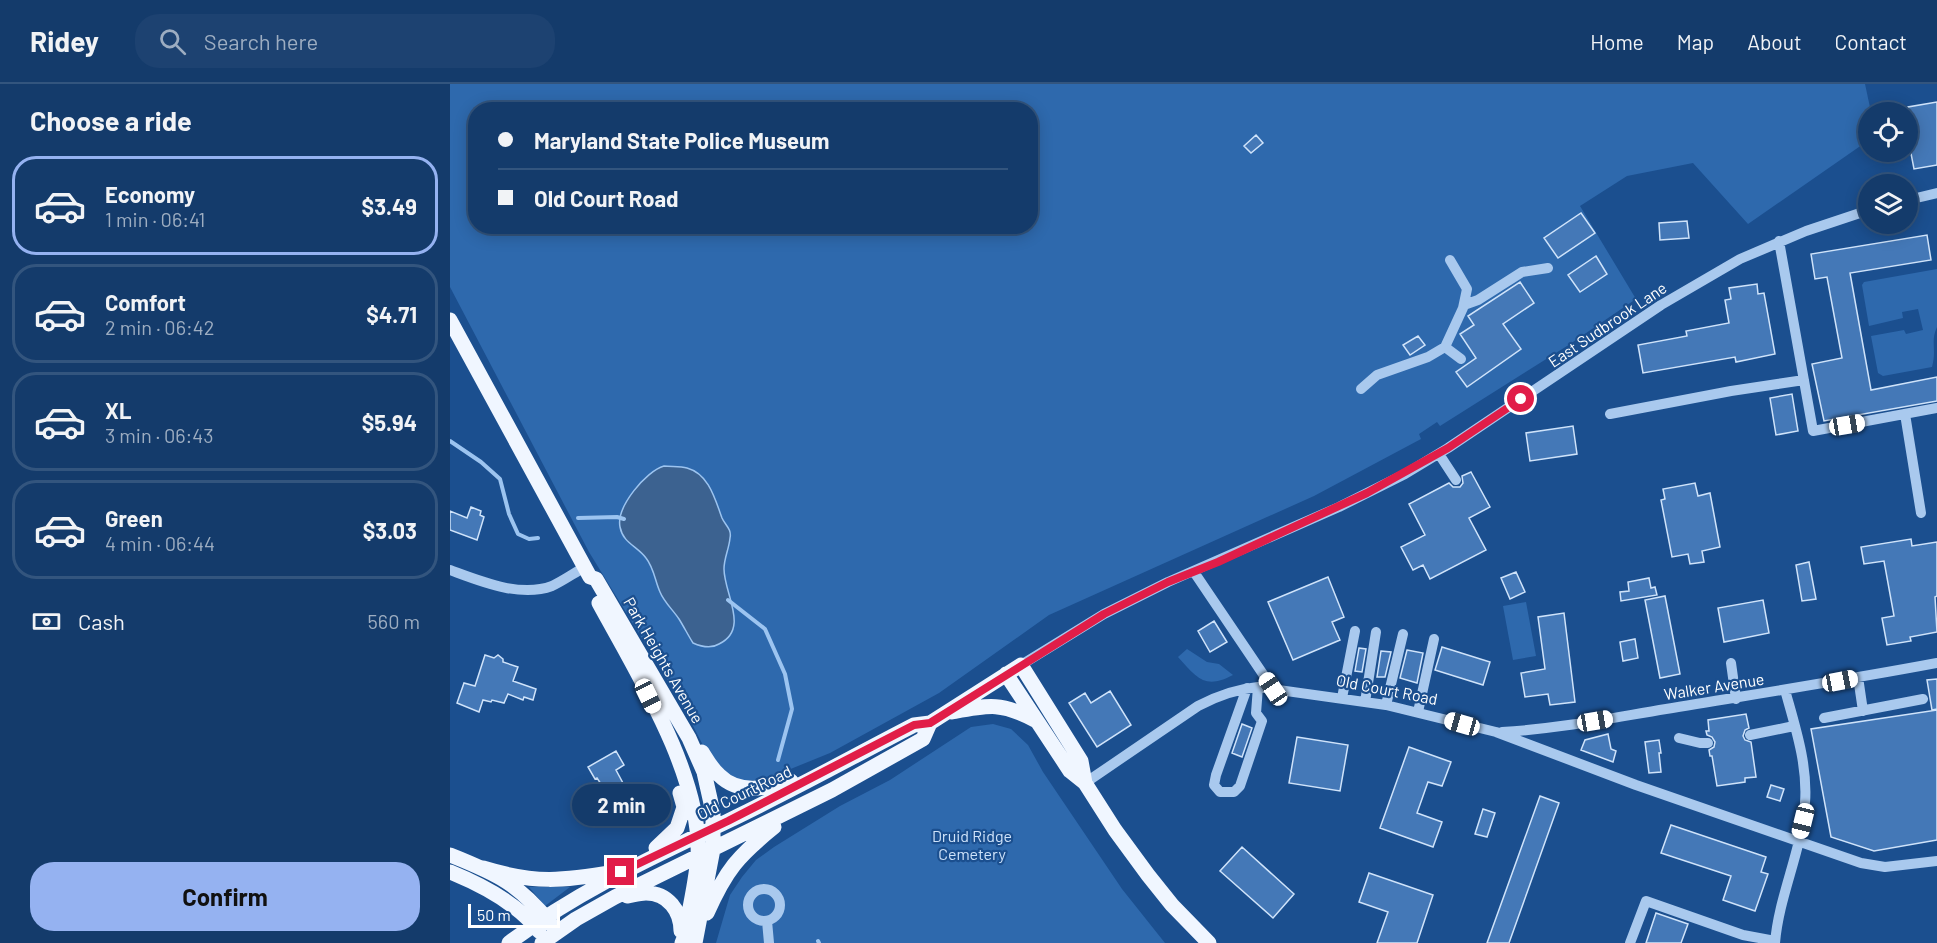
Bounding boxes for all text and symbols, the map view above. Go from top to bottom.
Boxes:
search box [135,14,555,68]
text: Ridey [30,24,99,58]
icon: search [156,25,189,58]
text: Search here [204,28,318,54]
text: Home [1590,29,1644,54]
text: Map [1677,29,1714,54]
text: About [1747,29,1802,54]
text: Contact [1835,29,1907,54]
map controls [1858,102,1918,234]
button: locate [1858,102,1918,162]
text: Choose a ride [30,104,192,136]
text: Maryland State Police Museum [534,127,829,153]
button: layers [1858,174,1918,234]
icon: car [33,179,87,233]
text: Economy [105,181,195,207]
text: Old Court Road [534,185,678,211]
text: $3.49 [362,193,417,219]
text: 1 min · 06:41 [105,207,205,231]
street label: East Sudbrook Lane [1544,277,1670,371]
icon: car [33,287,87,341]
text: Comfort [105,289,186,315]
text: $4.71 [366,301,417,327]
text: 2 min · 06:42 [105,315,214,339]
route start [1507,385,1534,412]
icon: car [33,395,87,449]
text: XL [105,397,131,423]
text: $5.94 [362,409,417,435]
car [1828,413,1866,437]
text: 3 min · 06:43 [105,423,214,447]
icon: car [33,503,87,557]
text: Green [105,505,163,531]
text: $3.03 [363,517,417,543]
text: 4 min · 06:44 [105,531,215,555]
street label: Park Heights Avenue [620,594,708,726]
icon: cash [30,605,63,638]
text: Cash [78,608,125,634]
text: 560 m [368,609,420,633]
car [1255,669,1291,709]
street label: Walker Avenue [1663,669,1765,703]
car [1821,669,1859,693]
street label: Old Court Road [1335,670,1439,708]
car [632,676,664,716]
car [1576,709,1614,733]
car [1442,710,1482,738]
street label: Old Court Road [694,761,794,823]
callout: 2 min [572,785,670,827]
text: 2 min [598,793,645,817]
car [1790,801,1816,841]
park label: Druid Ridge Cemetery [932,826,1012,863]
route end [607,858,634,885]
button: Confirm [30,862,420,931]
scale bar [468,901,560,928]
text: 50 m [477,905,511,924]

